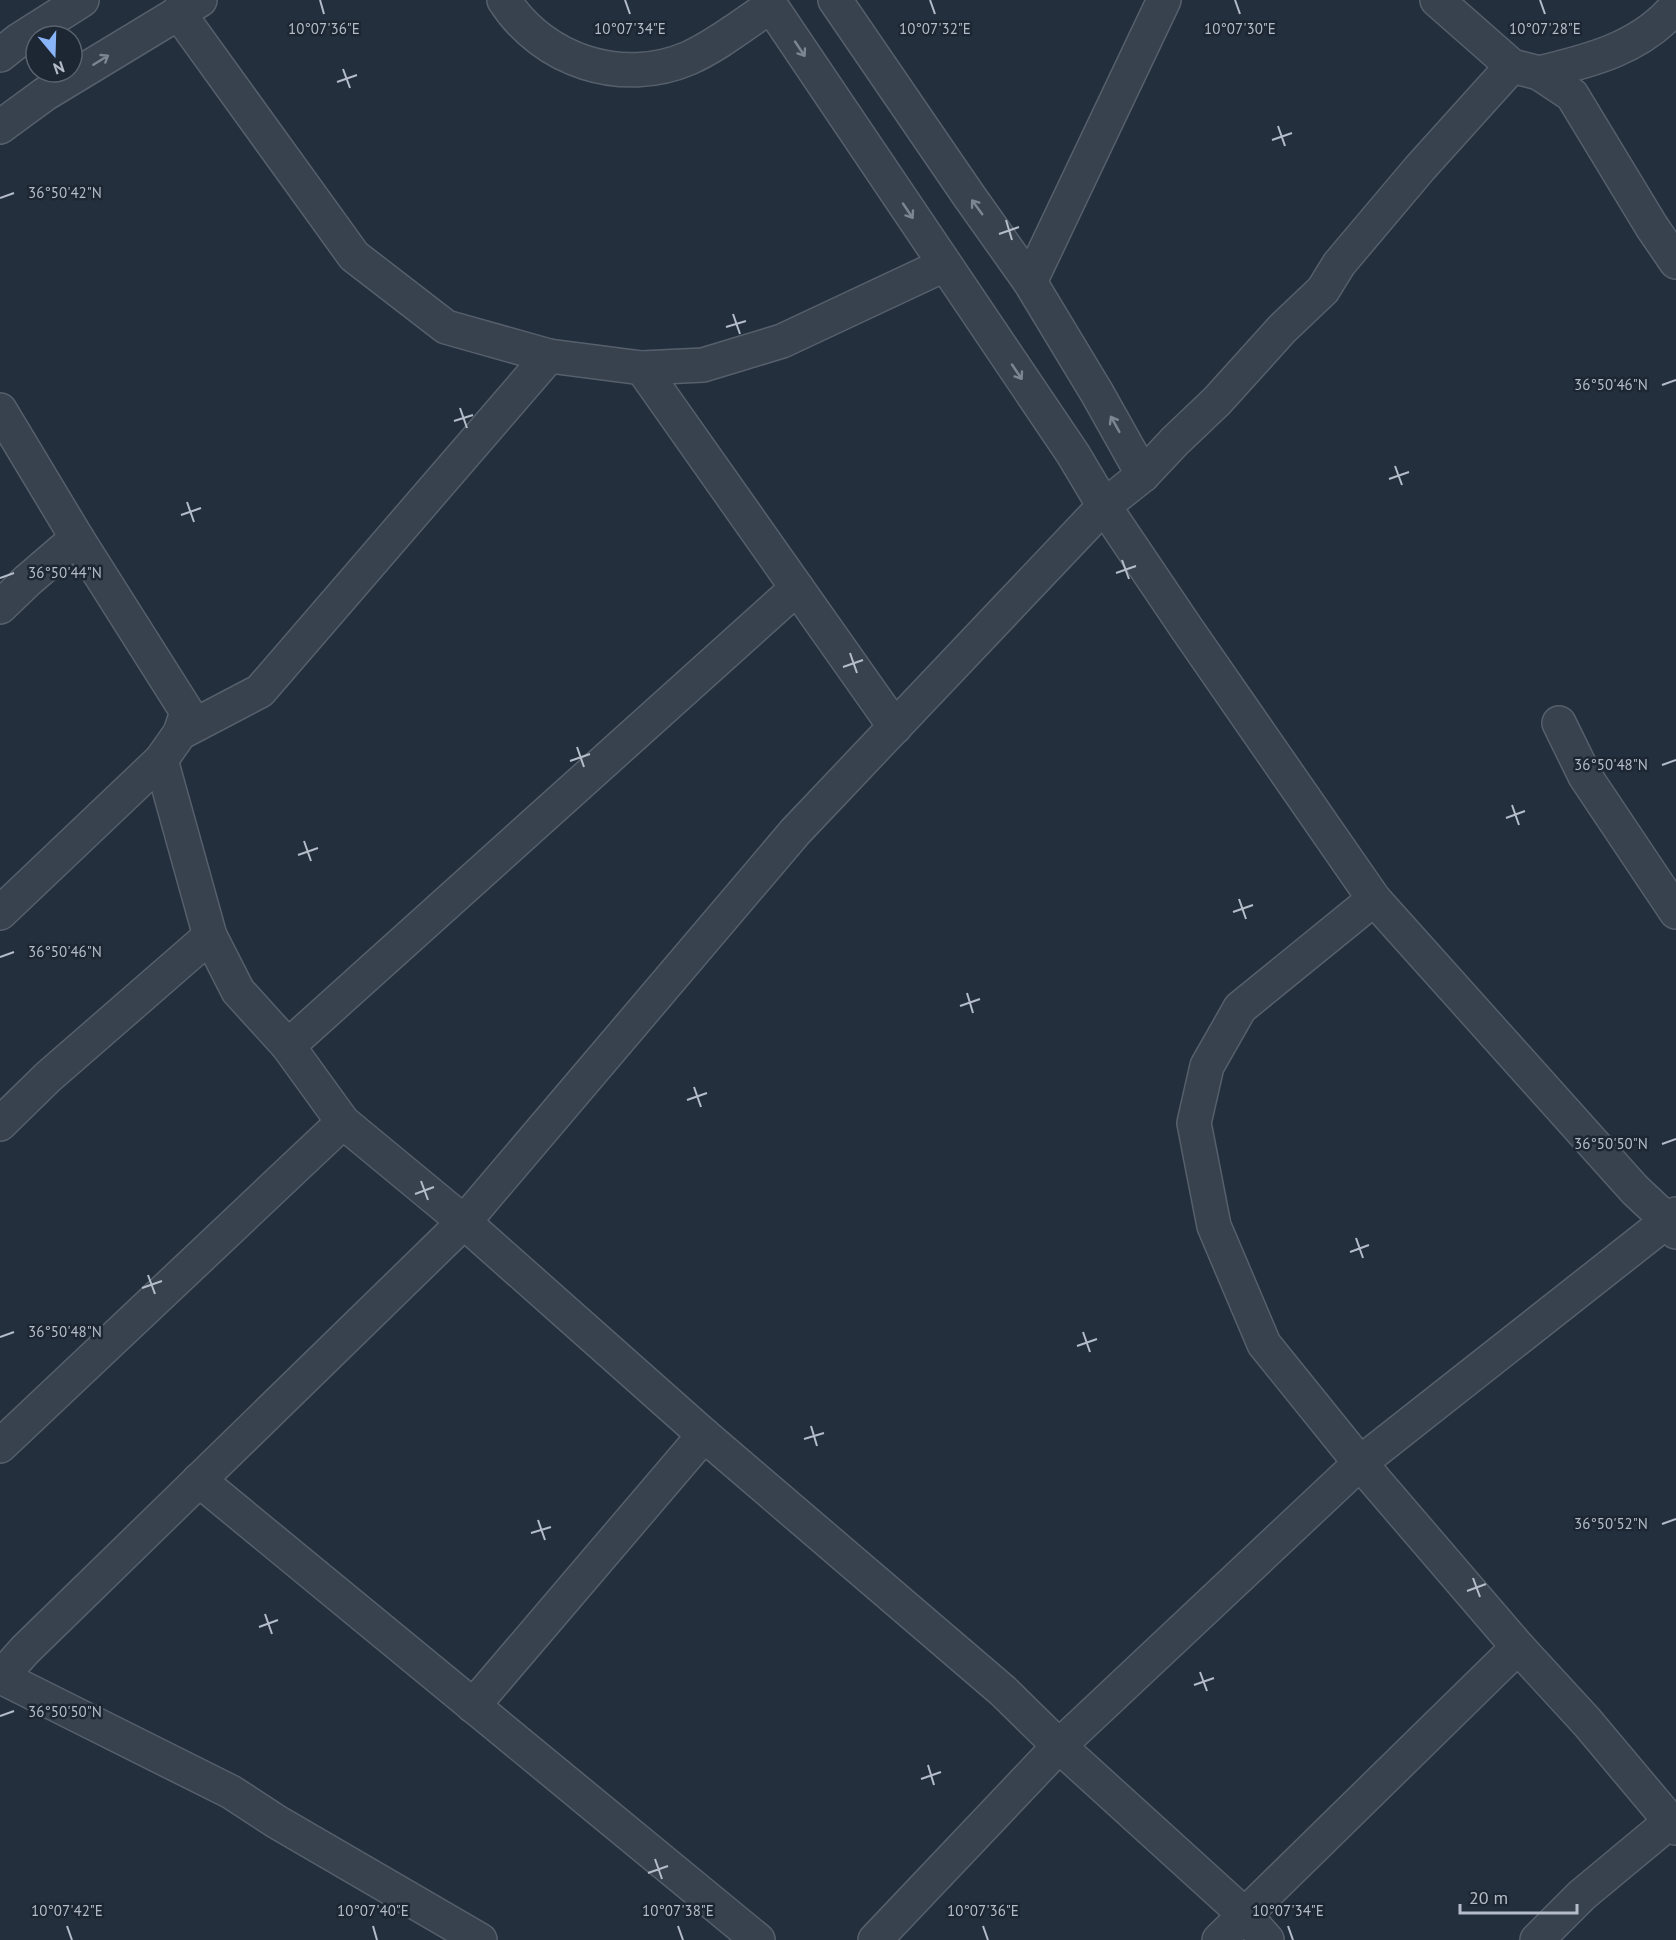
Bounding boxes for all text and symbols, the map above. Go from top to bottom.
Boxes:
text: 10°07'36"E [288,19,360,38]
text: 10°07'34"E [594,19,666,38]
text: 10°07'32"E [899,19,971,38]
text: 10°07'30"E [1204,19,1276,38]
text: 10°07'28"E [1509,19,1581,38]
north arrow [24,24,84,84]
one-way arrow [794,40,806,56]
one-way arrow [92,53,109,65]
text: N [51,57,67,79]
text: 36°50'42"N [28,183,102,202]
one-way arrow [971,199,983,215]
one-way arrow [902,202,914,219]
one-way arrow [1011,364,1023,380]
text: 36°50'46"N [1574,375,1648,394]
one-way arrow [1109,416,1121,433]
text: 36°50'44"N [28,563,102,582]
text: 36°50'48"N [1574,755,1648,774]
text: 36°50'46"N [28,942,102,961]
text: 36°50'50"N [1574,1134,1648,1153]
text: 36°50'48"N [28,1322,102,1341]
text: 36°50'52"N [1574,1514,1648,1533]
text: 36°50'50"N [28,1702,102,1721]
scale bar [1460,1877,1577,1915]
text: 20 m [1469,1886,1508,1909]
text: 10°07'42"E [31,1901,103,1920]
text: 10°07'40"E [337,1901,409,1920]
text: 10°07'38"E [642,1901,714,1920]
text: 10°07'36"E [947,1901,1019,1920]
text: 10°07'34"E [1252,1901,1324,1920]

